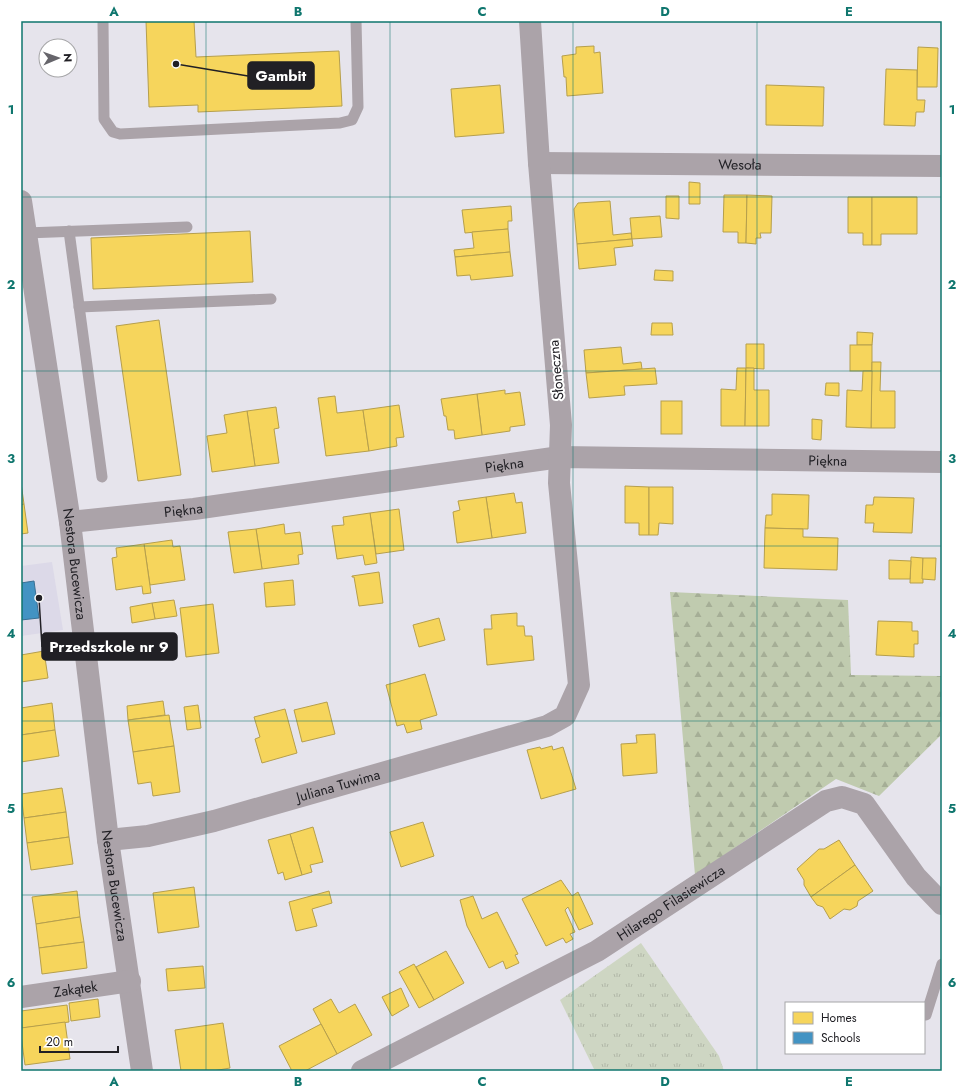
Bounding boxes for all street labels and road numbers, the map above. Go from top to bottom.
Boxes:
street label: Wesoła [718,154,762,175]
street label: Słoneczna [543,339,569,401]
street label: Piękna [808,450,847,471]
street label: Piękna [484,452,525,478]
street label: Piękna [163,498,204,522]
street label: Nestora Bucewicza [58,507,92,621]
street label: Juliana Tuwima [292,764,382,808]
street label: Nestora Bucewicza [97,829,133,943]
street label: Hilarego Filasiewicza [613,860,729,945]
street label: Zakątek [52,976,100,1002]

